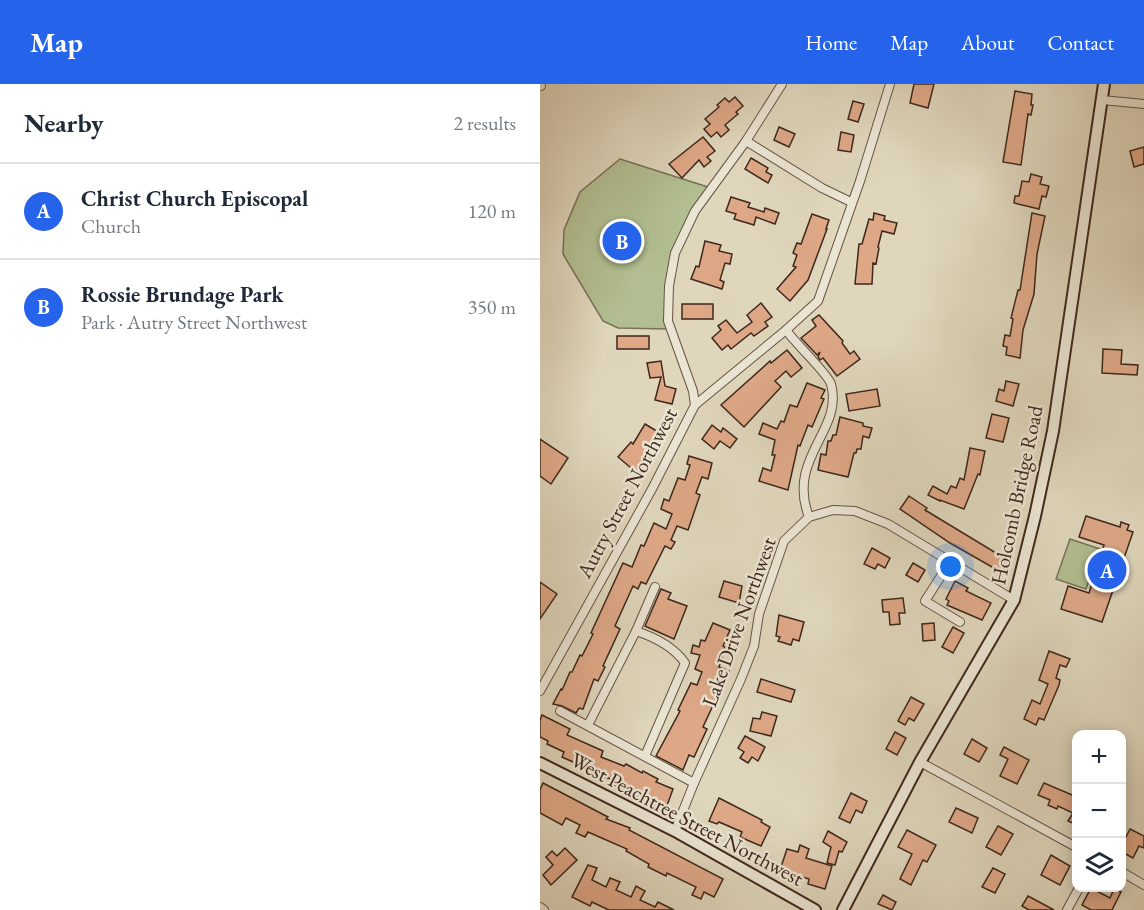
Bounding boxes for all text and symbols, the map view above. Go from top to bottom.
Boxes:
text: Map [30,24,83,60]
text: Home [805,29,857,56]
text: Map [890,29,928,56]
text: About [961,29,1014,56]
text: Contact [1047,29,1114,56]
text: Nearby [24,106,104,140]
text: 2 results [453,110,516,136]
text: Christ Church Episcopal [81,184,308,213]
text: A [36,198,51,224]
text: 120 m [468,198,516,224]
text: Church [81,213,141,239]
pin: B [602,218,641,264]
text: Rossie Brundage Park [81,280,284,309]
text: B [37,294,50,320]
text: 350 m [468,294,516,320]
text: Park · Autry Street Northwest [81,309,307,335]
street label: Holcomb Bridge Road [984,402,1049,587]
street label: Autry Street Northwest [570,403,683,584]
street label: Lake Drive Northwest [695,533,782,710]
pin: A [1088,548,1126,592]
your location [936,552,965,581]
map controls [1072,730,1126,892]
button: + [1072,730,1126,784]
street label: West Peachtree Street Northwest [566,746,809,892]
button: − [1072,784,1126,838]
button: layers [1072,838,1126,892]

